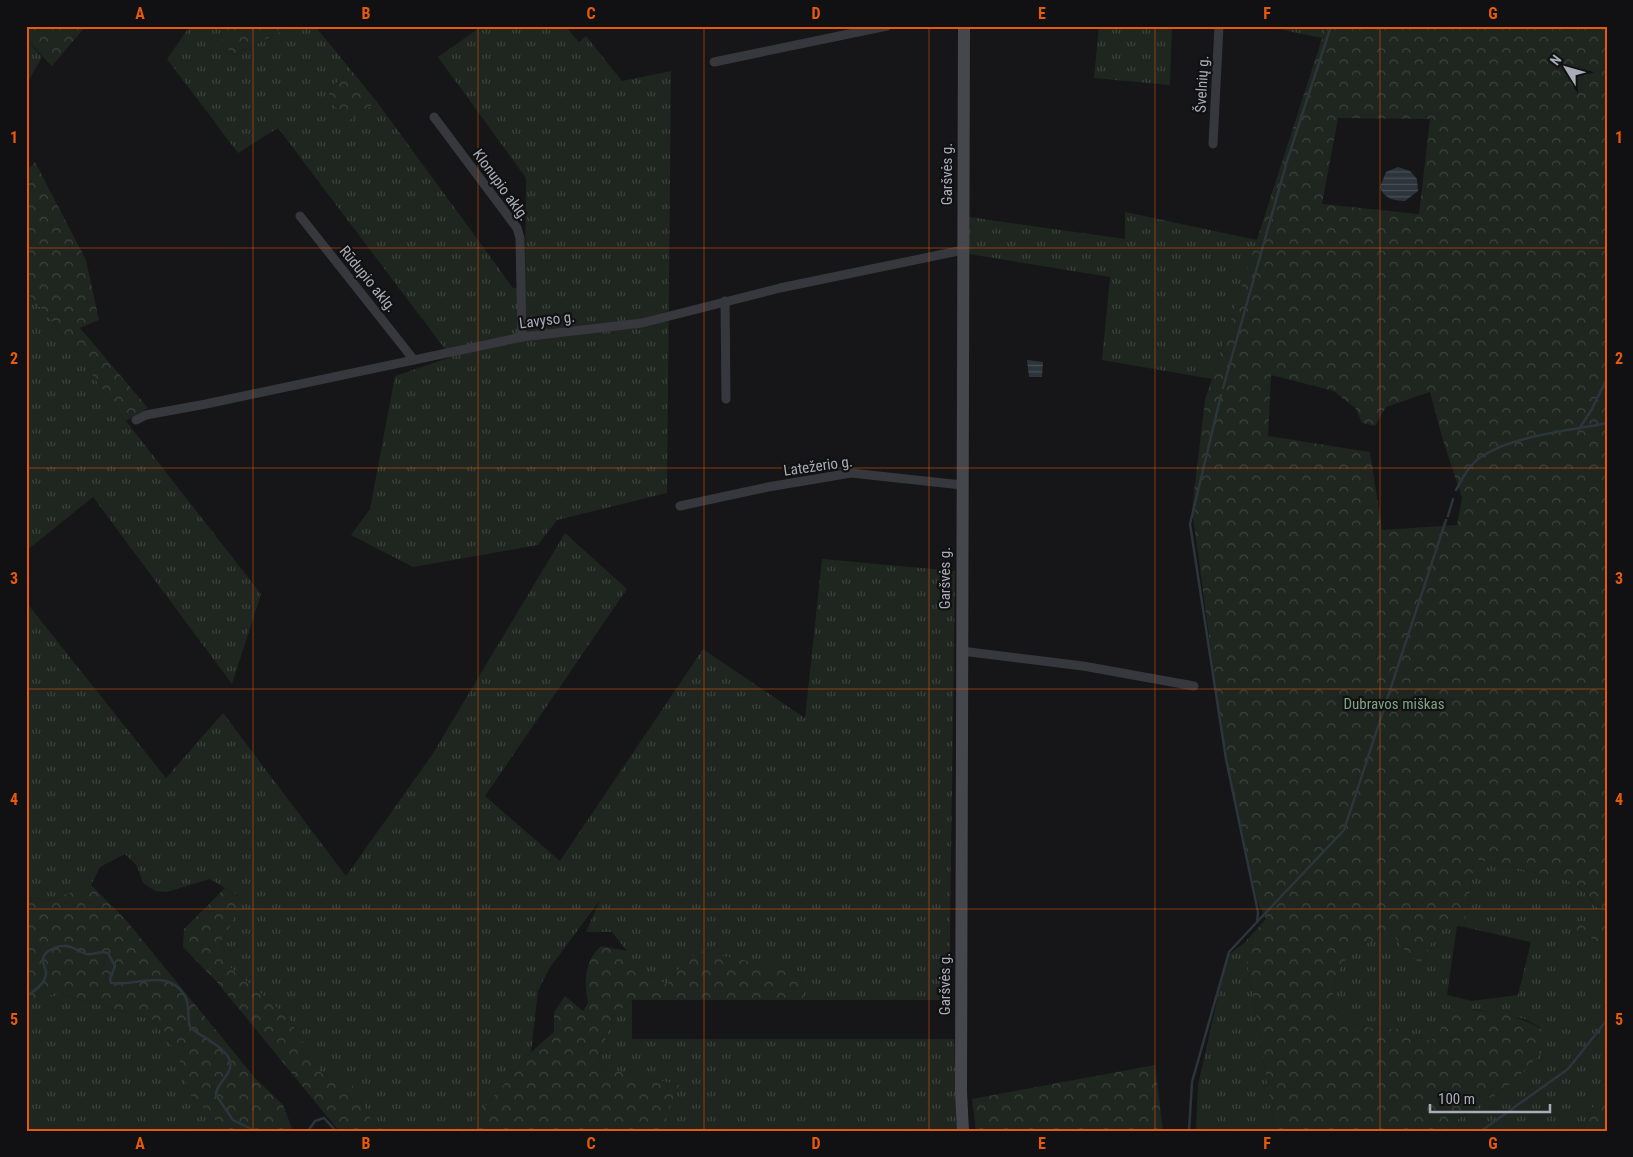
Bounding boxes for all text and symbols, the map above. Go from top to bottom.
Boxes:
text: A [135,4,145,23]
text: B [362,4,371,23]
text: C [586,4,596,23]
text: D [811,4,821,23]
text: E [1038,4,1046,23]
text: F [1263,4,1271,23]
text: G [1488,4,1498,23]
north arrow [1540,42,1590,92]
text: N [1547,52,1565,68]
street label: Švelnių g. [1192,55,1212,113]
text: 1 [10,128,18,147]
text: 1 [1615,128,1623,147]
street label: Garšvės g. [938,143,956,205]
street label: Klonupio aklg. [469,146,533,224]
street label: Rūdupio aklg. [336,242,400,316]
street label: Lavyso g. [518,308,576,332]
text: 2 [10,349,18,368]
text: 2 [1615,349,1623,368]
street label: Latežerio g. [782,452,854,480]
street label: Garšvės g. [936,547,954,609]
text: 3 [10,569,18,588]
text: 3 [1615,569,1623,588]
park label: Dubravos miškas [1343,695,1445,713]
text: 4 [10,790,18,809]
text: 4 [1615,790,1623,809]
street label: Garšvės g. [936,953,954,1015]
text: 5 [10,1010,18,1029]
text: 5 [1615,1010,1623,1029]
scale bar [1430,1082,1550,1114]
text: 100 m [1438,1090,1475,1108]
text: A [135,1134,145,1153]
text: B [362,1134,371,1153]
text: C [586,1134,596,1153]
text: D [811,1134,821,1153]
text: E [1038,1134,1046,1153]
text: F [1263,1134,1271,1153]
text: G [1488,1134,1498,1153]

